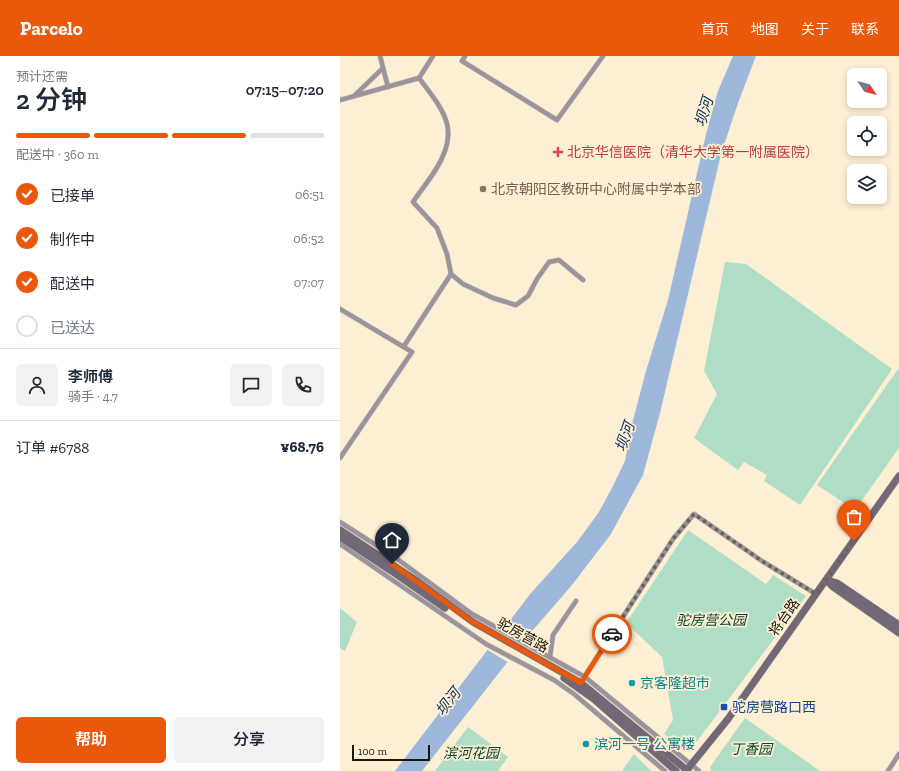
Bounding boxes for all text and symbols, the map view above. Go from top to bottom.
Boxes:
text: Parcelo [20,17,83,40]
text: 首页 [701,21,729,38]
text: 地图 [751,21,779,38]
text: 关于 [801,21,829,38]
text: 联系 [851,21,879,38]
north arrow [847,68,887,108]
map controls [847,68,887,204]
text: 预计还需 [16,69,68,84]
text: 07:15–07:20 [246,81,324,99]
text: 2 分钟 [16,84,87,116]
water label: 坝河 [691,92,718,129]
button: locate [847,116,887,156]
place label: 北京华信医院（清华大学第一附属医院） [567,144,819,161]
marker: 北京华信医院（清华大学第一附属医院） [552,146,564,158]
text: 配送中 · 360 m [16,147,99,162]
button: layers [847,164,887,204]
place label: 北京朝阳区教研中心附属中学本部 [491,181,701,198]
icon: check [16,183,38,205]
marker: 北京朝阳区教研中心附属中学本部 [478,184,488,194]
text: 已接单 [50,187,95,205]
text: 06:51 [295,187,324,202]
icon: check [16,227,38,249]
text: 制作中 [50,231,95,249]
text: 06:52 [293,231,324,246]
icon: check [16,271,38,293]
text: 配送中 [50,275,95,293]
text: 07:07 [294,275,324,290]
text: 已送达 [50,319,95,337]
button: person [16,364,58,406]
button: chat [230,364,272,406]
button: phone [282,364,324,406]
text: 李师傅 [68,368,113,386]
text: 骑手 · 4.7 [68,389,118,404]
water label: 坝河 [612,417,639,454]
text: ¥68.76 [280,438,324,456]
text: 订单 #6788 [16,439,89,457]
pin [837,500,871,541]
icon: bag [843,506,865,528]
pin [375,523,409,564]
icon: home [381,529,403,551]
street label: 将台路 [765,595,803,639]
park label: 驼房营公园 [676,612,748,629]
street label: 驼房营路 [494,614,551,656]
courier [592,614,632,654]
icon: car [601,623,623,645]
place label: 京客隆超市 [640,675,710,692]
marker: 京客隆超市 [627,678,637,688]
water label: 坝河 [432,682,466,719]
place label: 驼房营路口西 [732,699,816,716]
marker: 驼房营路口西 [719,702,729,712]
button: 帮助 [16,717,166,763]
button: 分享 [174,717,324,763]
place label: 滨河一号 公寓楼 [594,736,695,753]
marker: 滨河一号 公寓楼 [581,739,591,749]
park label: 丁香园 [730,741,774,758]
scale bar [352,743,430,762]
text: 100 m [358,745,387,758]
park label: 滨河花园 [443,745,501,762]

